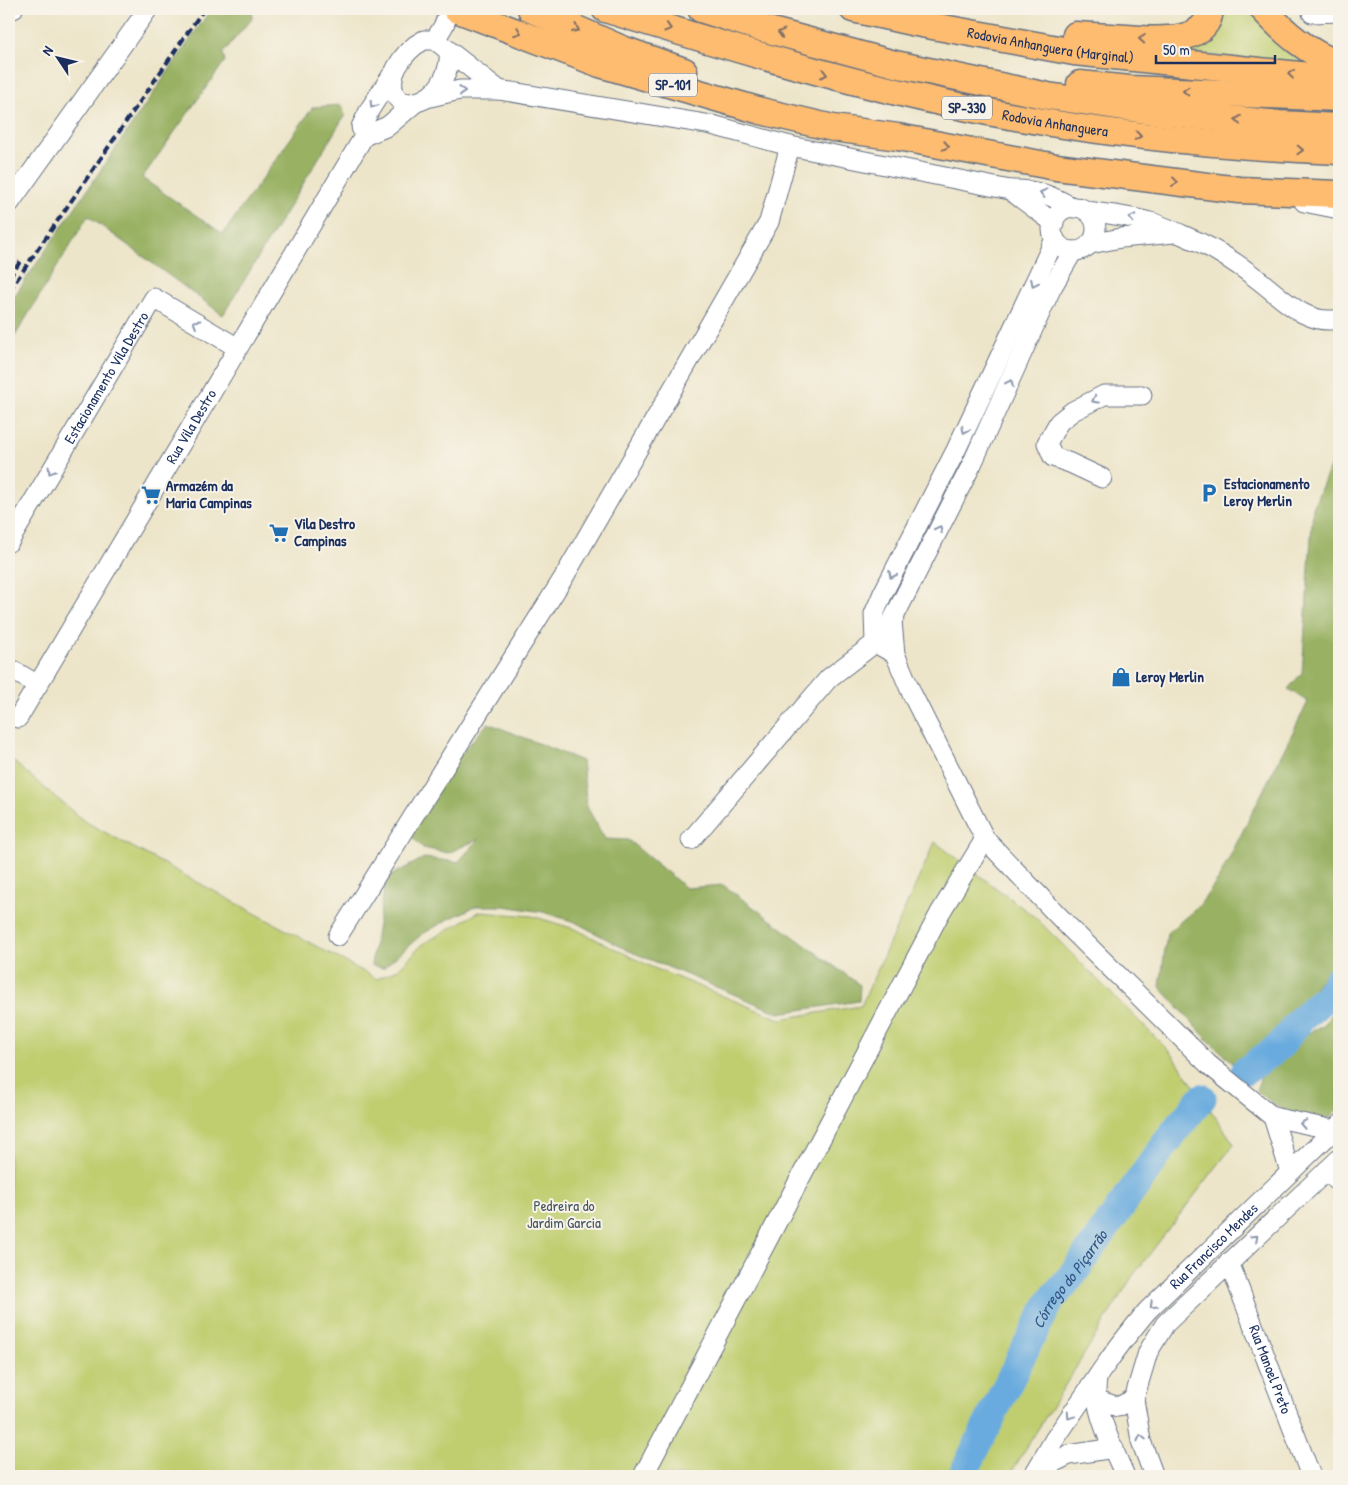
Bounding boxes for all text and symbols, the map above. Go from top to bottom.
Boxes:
one-way arrow [571,22,580,33]
street label: Rodovia Anhanguera (Marginal) [966,22,1135,68]
one-way arrow [664,23,672,33]
one-way arrow [513,26,522,36]
one-way arrow [776,28,785,39]
north arrow [32,32,82,82]
scale bar [1156,32,1274,64]
one-way arrow [1137,34,1145,45]
text: 50 m [1163,39,1190,60]
text: N [37,41,57,59]
one-way arrow [820,68,828,78]
one-way arrow [1286,69,1294,80]
road number: SP-101 [649,74,697,96]
one-way arrow [458,86,466,97]
one-way arrow [1181,86,1189,97]
road number: SP-330 [942,96,992,120]
one-way arrow [370,99,379,108]
street label: Rodovia Anhanguera [1001,104,1110,142]
one-way arrow [1234,115,1242,126]
one-way arrow [1134,130,1142,140]
one-way arrow [941,141,950,151]
one-way arrow [1296,144,1304,155]
one-way arrow [1171,176,1179,187]
one-way arrow [1039,188,1048,199]
one-way arrow [1127,213,1136,224]
one-way arrow [1029,278,1040,287]
street label: Estacionamento Vila Destro [59,308,154,447]
one-way arrow [193,319,202,329]
one-way arrow [1003,379,1013,388]
street label: Rua Vila Destro [161,385,221,467]
one-way arrow [1091,394,1100,404]
one-way arrow [960,425,971,434]
one-way arrow [48,465,58,474]
place label: Estacionamento Leroy Merlin [1224,473,1310,512]
place label: Armazém da Maria Campinas [166,475,252,514]
parking icon: Estacionamento Leroy Merlin [1198,482,1220,504]
supermarket icon: Armazém da Maria Campinas [140,484,162,506]
place label: Vila Destro Campinas [294,513,355,552]
supermarket icon: Vila Destro Campinas [268,522,290,544]
one-way arrow [933,525,943,534]
one-way arrow [888,570,898,579]
shop icon: Leroy Merlin [1110,666,1132,688]
place label: Leroy Merlin [1136,666,1204,688]
one-way arrow [1299,1119,1308,1129]
park label: Pedreira do Jardim Garcia [527,1195,601,1233]
street label: Rua Francisco Mendes [1165,1198,1263,1294]
water label: Córrego do Piçarrão [1027,1224,1113,1332]
one-way arrow [1249,1235,1258,1244]
one-way arrow [1150,1299,1159,1308]
street label: Rua Manoel Preto [1244,1322,1297,1417]
one-way arrow [1067,1410,1076,1419]
one-way arrow [1136,1434,1147,1443]

